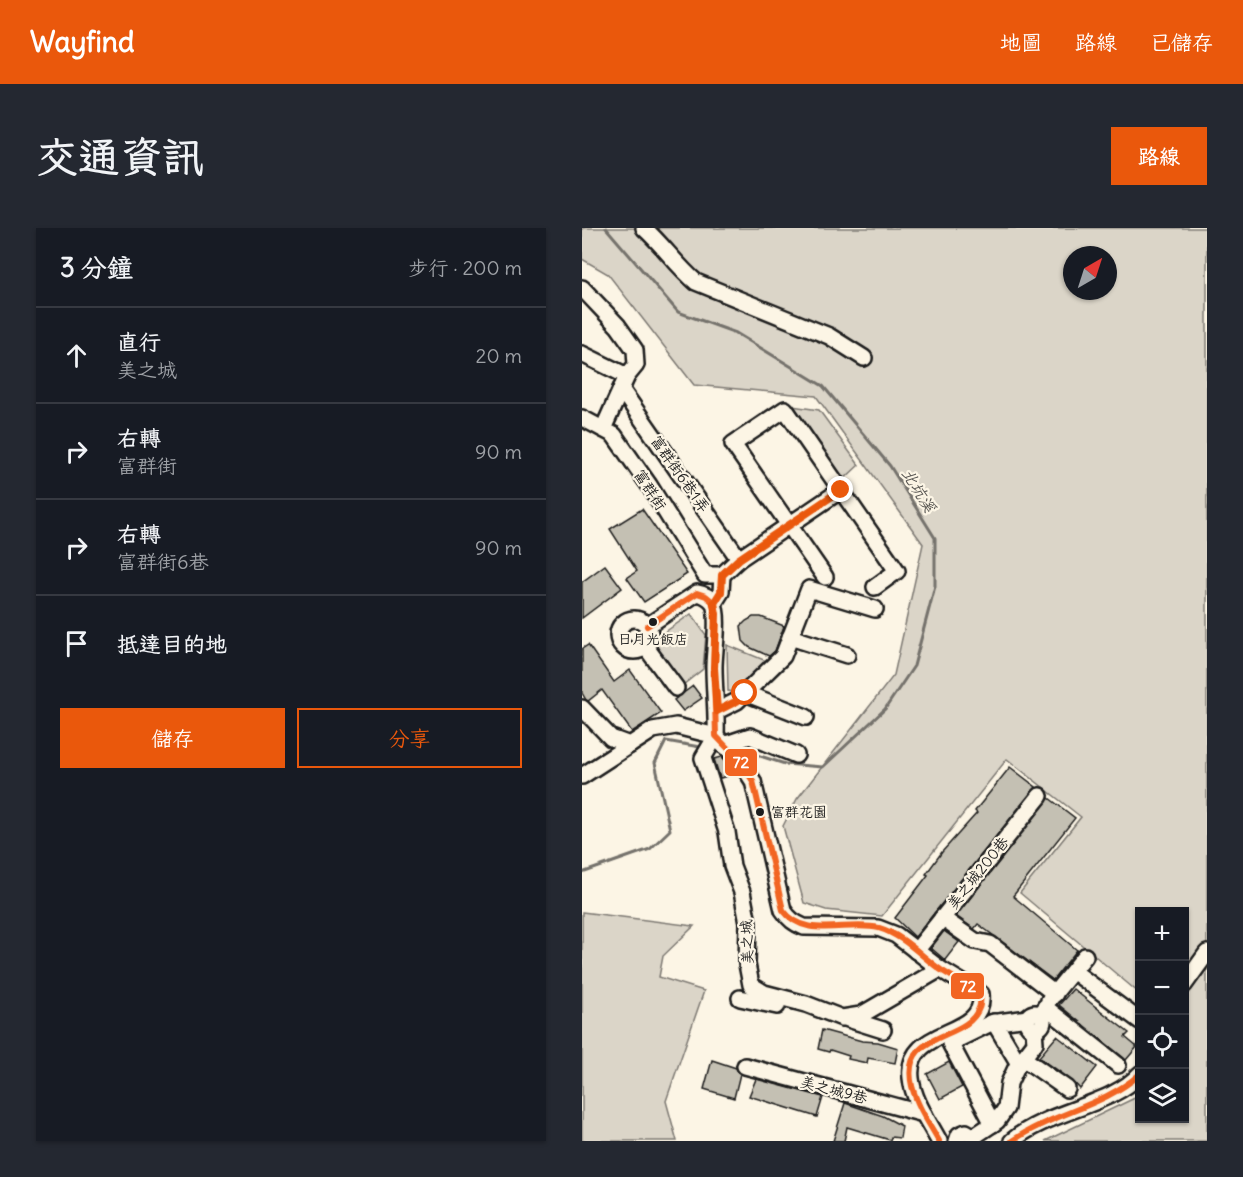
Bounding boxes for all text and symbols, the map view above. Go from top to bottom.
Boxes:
text: Wayfind [30,24,134,60]
text: 地圖 [1000,29,1042,56]
text: 路線 [1075,29,1117,56]
text: 已儲存 [1150,29,1213,56]
button: 路線 [1111,127,1207,185]
text: 交通資訊 [36,131,204,183]
north arrow [1063,246,1117,300]
text: 3 分鐘 [60,251,133,284]
text: 步行 · 200 m [408,255,522,280]
text: 直行 [117,328,161,356]
icon: ahead [60,339,93,372]
text: 20 m [476,343,522,368]
text: 美之城 [117,357,177,382]
text: 右轉 [117,424,161,452]
street label: 富群街6巷1弄 [647,432,713,516]
icon: right [60,435,93,468]
text: 90 m [475,439,522,464]
text: 富群街 [117,453,177,478]
water label: 北坑溪 [898,464,941,516]
street label: 富群街 [630,466,670,514]
route end [827,476,853,502]
text: 右轉 [117,520,161,548]
icon: right [60,531,93,564]
text: 90 m [475,535,522,560]
text: 富群街6巷 [117,549,209,574]
marker: 日月光飯店 [647,616,659,628]
icon: arrive [60,627,93,660]
text: 抵達目的地 [117,630,227,658]
place label: 日月光飯店 [618,630,688,648]
route start [731,679,757,705]
button: 儲存 [60,708,285,768]
button: 分享 [297,708,522,768]
line badge: 72 [724,748,758,777]
text: 72 [733,752,750,772]
place label: 富群花園 [771,803,827,821]
marker: 富群花園 [754,806,766,818]
street label: 美之城200巷 [943,833,1013,913]
map controls [1135,907,1189,1123]
button: + [1135,907,1189,961]
street label: 美之城 [736,919,757,965]
button: − [1135,961,1189,1015]
line badge: 72 [950,972,985,1000]
text: 72 [960,976,977,996]
button: locate [1135,1015,1189,1069]
button: layers [1135,1069,1189,1123]
street label: 美之城9巷 [799,1071,870,1108]

